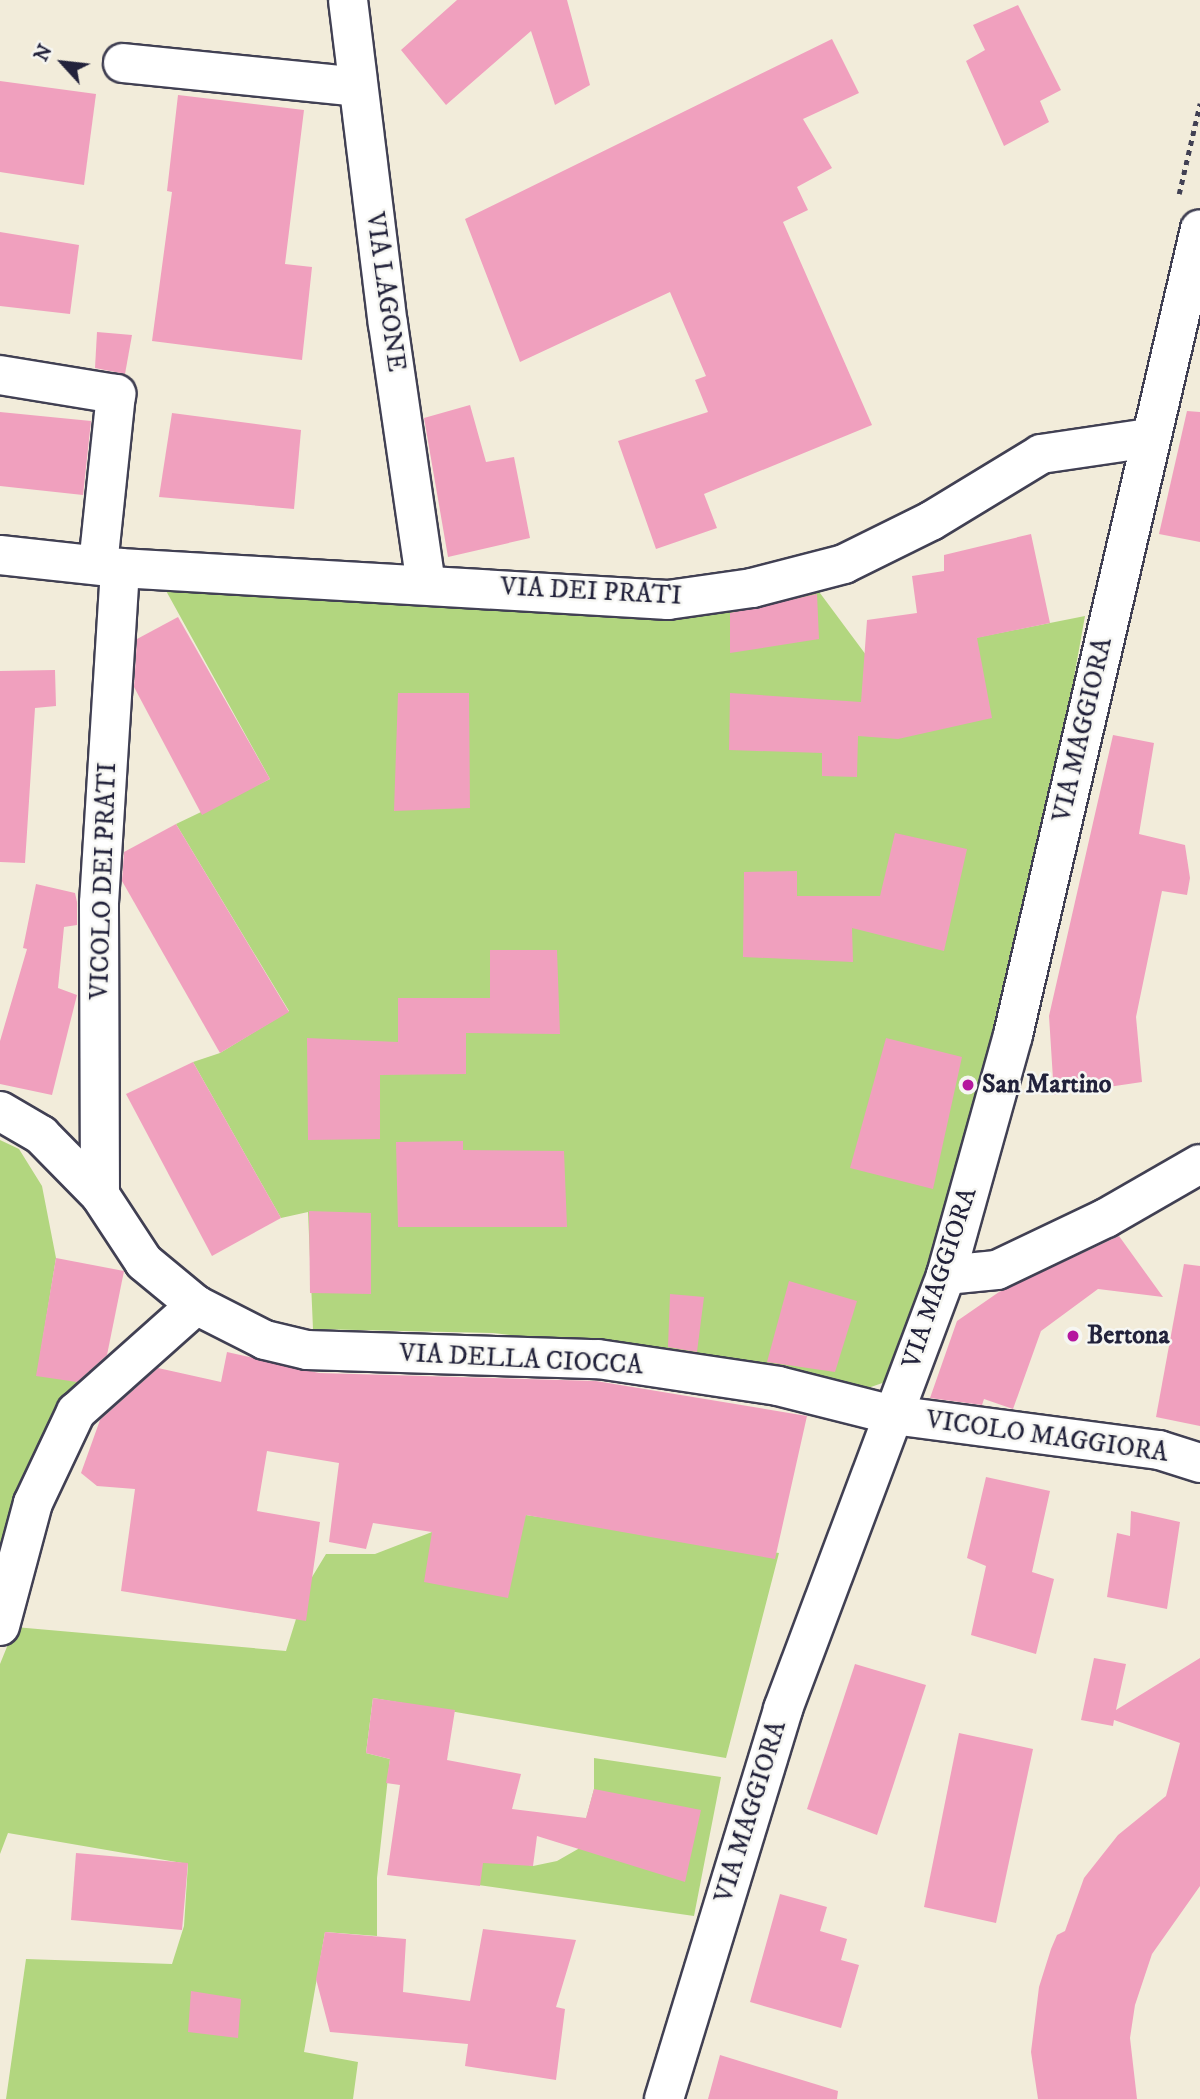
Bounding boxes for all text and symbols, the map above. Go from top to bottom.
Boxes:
north arrow [28,28,98,98]
text: N [30,41,58,65]
street label: VIA LAGONE [358,210,412,374]
street label: VIA DEI PRATI [499,572,683,612]
street label: VIA MAGGIORA [1047,635,1119,825]
street label: VICOLO DEI PRATI [84,762,124,1000]
place label: San Martino [982,1069,1111,1101]
marker: San Martino [960,1077,976,1093]
street label: VIA MAGGIORA [896,1184,984,1372]
place label: Bertona [1087,1320,1169,1352]
marker: Bertona [1065,1328,1081,1344]
street label: VIA DELLA CIOCCA [398,1338,644,1382]
street label: VICOLO MAGGIORA [924,1405,1170,1469]
street label: VIA MAGGIORA [709,1717,793,1907]

